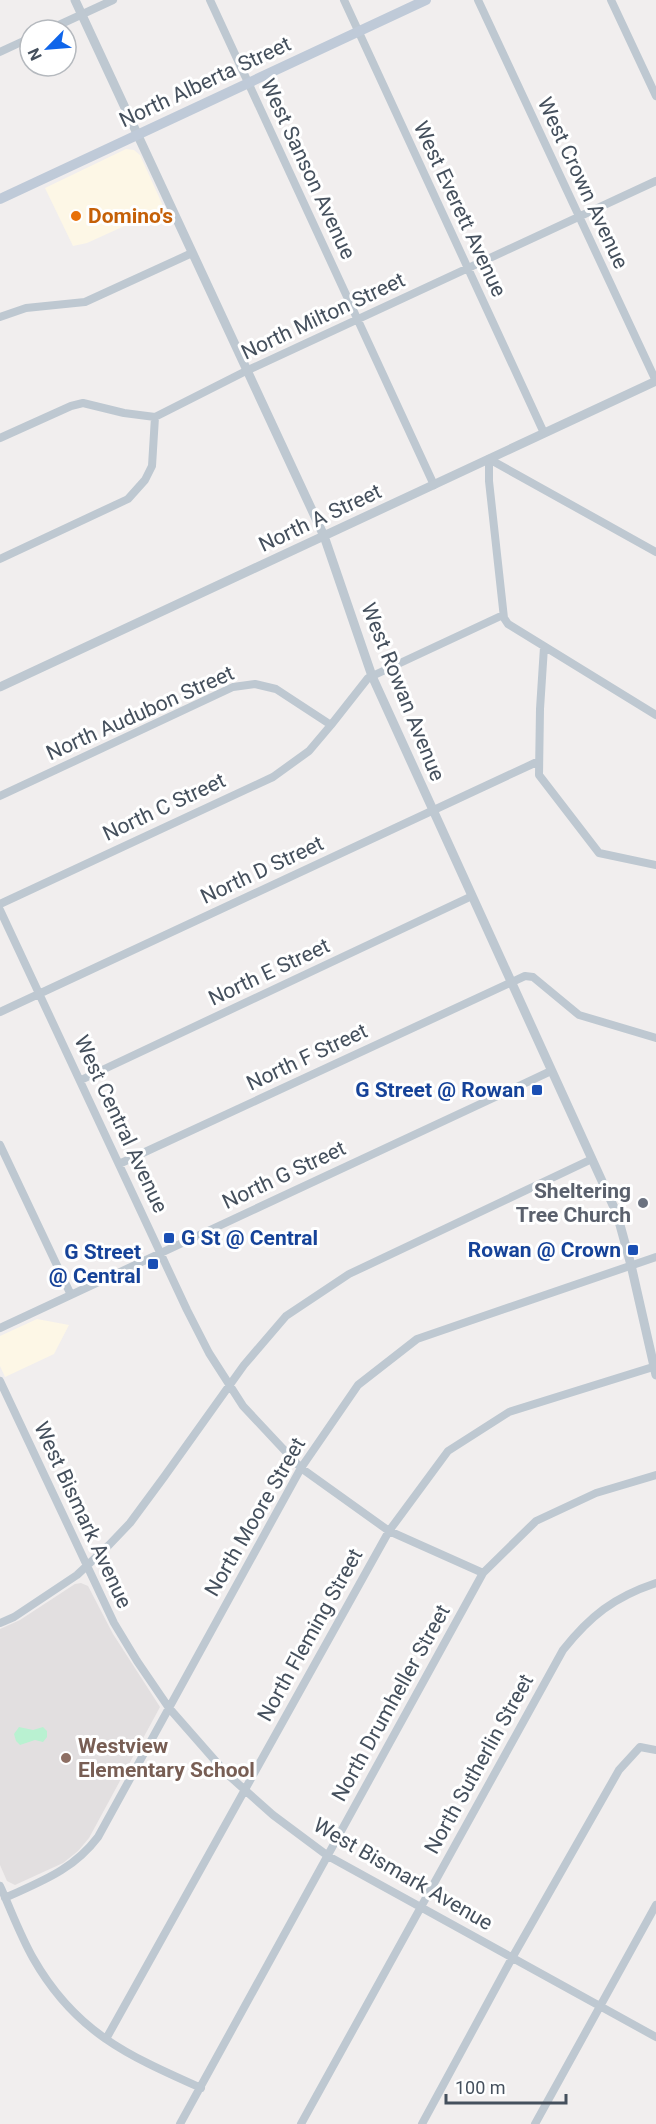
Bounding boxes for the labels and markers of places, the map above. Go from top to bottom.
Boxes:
place label: Domino's [88,204,173,228]
marker: Domino's [69,209,83,223]
place label: G Street @ Rowan [355,1078,525,1102]
marker: G Street @ Rowan [530,1083,544,1097]
place label: Sheltering Tree Church [516,1179,631,1227]
marker: Sheltering Tree Church [636,1196,650,1210]
place label: G St @ Central [181,1226,318,1250]
marker: G St @ Central [162,1231,176,1245]
place label: Rowan @ Crown [468,1238,621,1262]
place label: G Street @ Central [49,1240,141,1288]
marker: Rowan @ Crown [626,1243,640,1257]
marker: G Street @ Central [146,1257,160,1271]
place label: Westview Elementary School [78,1734,255,1782]
marker: Westview Elementary School [59,1751,73,1765]

